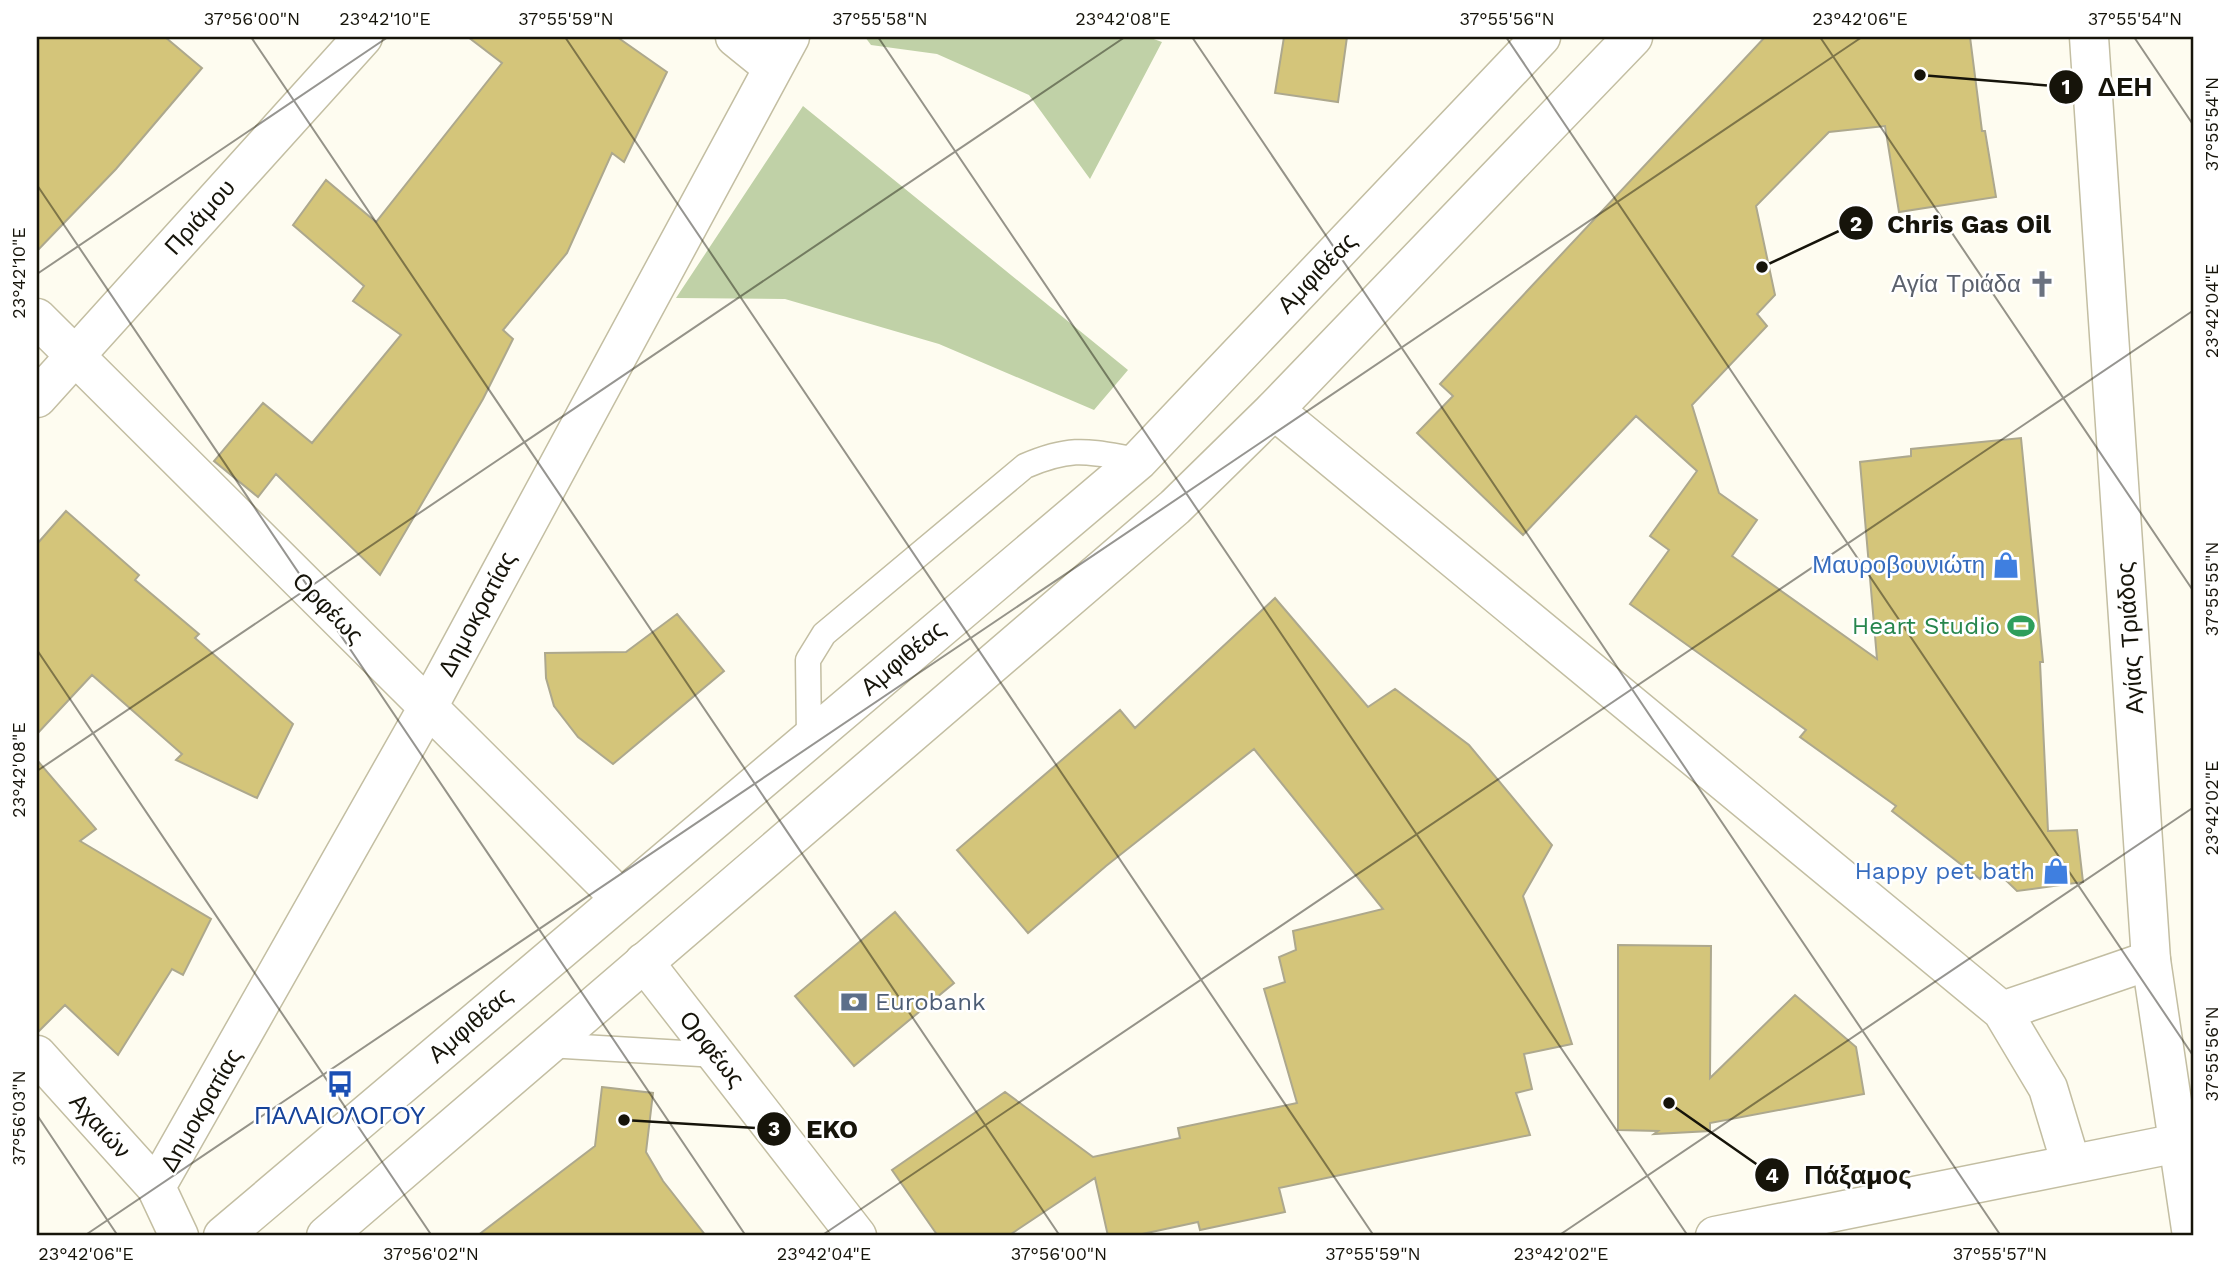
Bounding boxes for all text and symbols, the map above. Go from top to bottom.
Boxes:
text: 37°56'00"N [204,8,300,29]
text: 23°42'10"E [339,8,431,29]
text: 37°55'59"N [518,8,614,29]
text: 37°55'58"N [832,8,928,29]
text: 23°42'08"E [1075,8,1171,29]
text: 37°55'56"N [1459,8,1555,29]
text: 23°42'06"E [1812,8,1908,29]
text: 37°55'54"N [2088,8,2182,29]
callout: ΔΕΗ [2049,63,2166,110]
text: ΔΕΗ [2098,72,2152,102]
text: 1 [2061,74,2071,99]
text: 37°55'54"N [2201,77,2222,171]
street label: Πριάμου [159,174,241,260]
callout: Chris Gas Oil [1838,200,2065,247]
text: Chris Gas Oil [1887,209,2052,239]
text: 2 [1850,211,1862,236]
text: 23°42'10"E [8,227,29,319]
street label: Αμφιθέας [1272,227,1362,319]
text: 23°42'04"E [2201,264,2222,358]
church icon: Αγία Τριάδα [2027,269,2057,299]
place label: Αγία Τριάδα [1891,270,2021,298]
text: 37°55'55"N [2201,542,2222,636]
street label: Δημοκρατίας [432,547,522,681]
shop icon: Μαυροβουνιώτη [1991,550,2021,580]
place label: Μαυροβουνιώτη [1812,551,1985,579]
street label: Αγίας Τριάδος [2111,561,2149,715]
street label: Ορφέως [287,567,369,649]
sports icon: Heart Studio [2006,611,2036,641]
place label: Heart Studio [1852,612,2000,640]
street label: Αμφιθέας [855,615,951,701]
text: 23°42'08"E [8,722,29,818]
text: 23°42'02"E [2201,761,2222,855]
shop icon: Happy pet bath [2041,856,2071,886]
place label: Happy pet bath [1854,857,2035,885]
street label: Αμφιθέας [423,981,517,1069]
bank icon: Eurobank [839,987,869,1017]
place label: Eurobank [875,988,986,1016]
street label: Ορφέως [674,1005,750,1093]
text: 37°55'56"N [2201,1006,2222,1102]
street label: Δημοκρατίας [155,1043,247,1177]
bus stop icon: ΠΑΛΑΙΟΛΟΓΟΥ [325,1069,355,1099]
text: 37°56'03"N [8,1070,29,1166]
street label: Αχαιών [64,1088,136,1164]
place label: ΠΑΛΑΙΟΛΟΓΟΥ [254,1102,426,1130]
callout: EKO [757,1105,872,1152]
text: EKO [806,1114,858,1144]
text: 3 [768,1116,780,1141]
callout: Πάξαμος [1755,1152,1925,1199]
text: Πάξαμος [1804,1160,1912,1190]
text: 4 [1765,1163,1779,1188]
text: 23°42'06"E [38,1243,134,1264]
text: 37°56'02"N [383,1243,479,1264]
text: 23°42'04"E [777,1243,871,1264]
text: 37°56'00"N [1011,1243,1107,1264]
text: 37°55'59"N [1325,1243,1421,1264]
text: 23°42'02"E [1514,1243,1608,1264]
text: 37°55'57"N [1953,1243,2047,1264]

